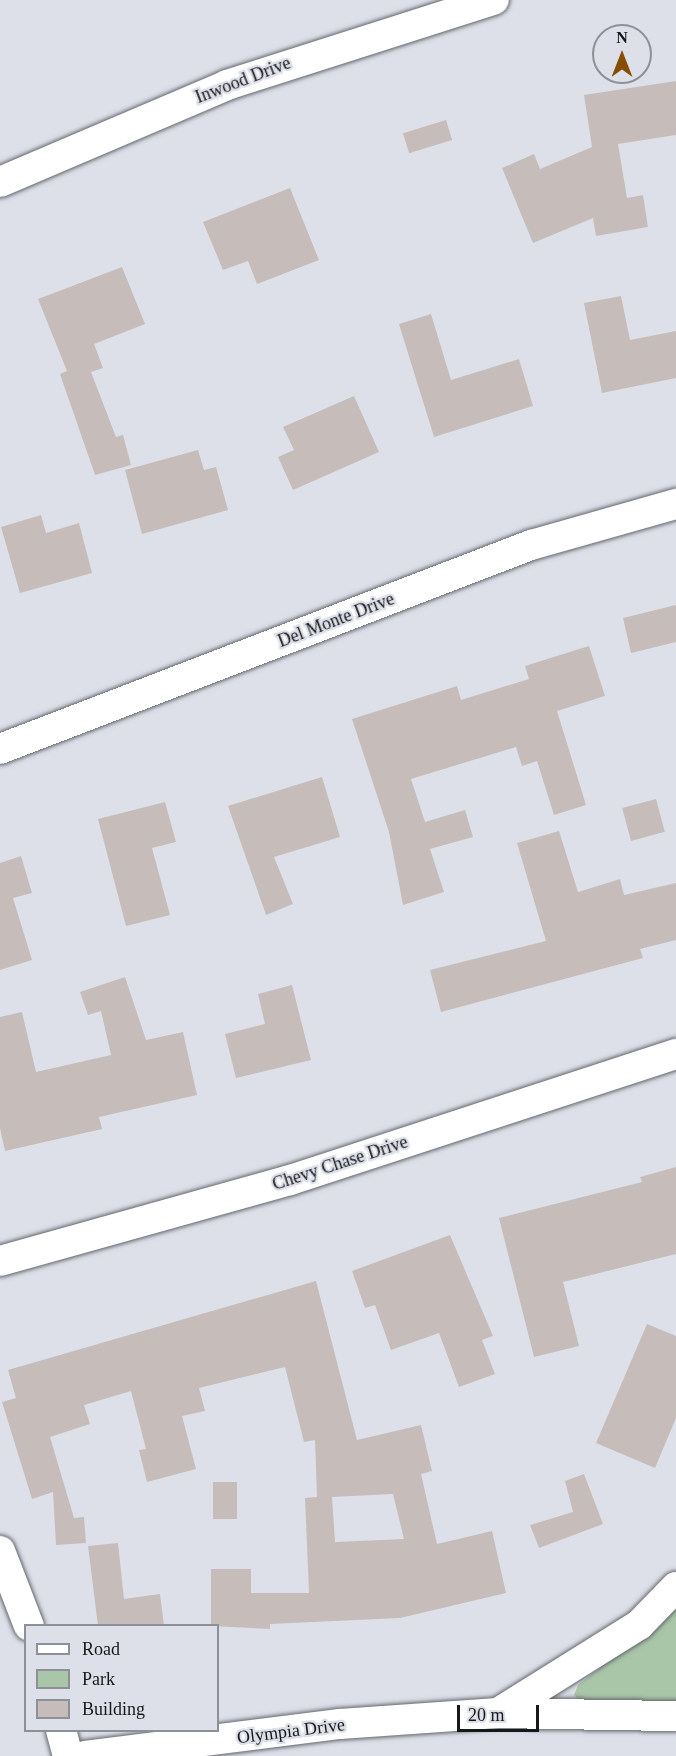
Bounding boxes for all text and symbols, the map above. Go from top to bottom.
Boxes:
north arrow [592,24,652,84]
text: N [616,29,628,46]
street label: Inwood Drive [192,52,294,108]
street label: Del Monte Drive [275,588,397,652]
street label: Chevy Chase Drive [270,1131,410,1195]
legend [24,1624,219,1732]
text: Road [82,1639,120,1659]
text: Park [82,1669,115,1689]
scale bar [460,1693,542,1731]
text: Building [82,1699,145,1719]
text: 20 m [468,1705,505,1725]
street label: Olympia Drive [236,1714,346,1748]

